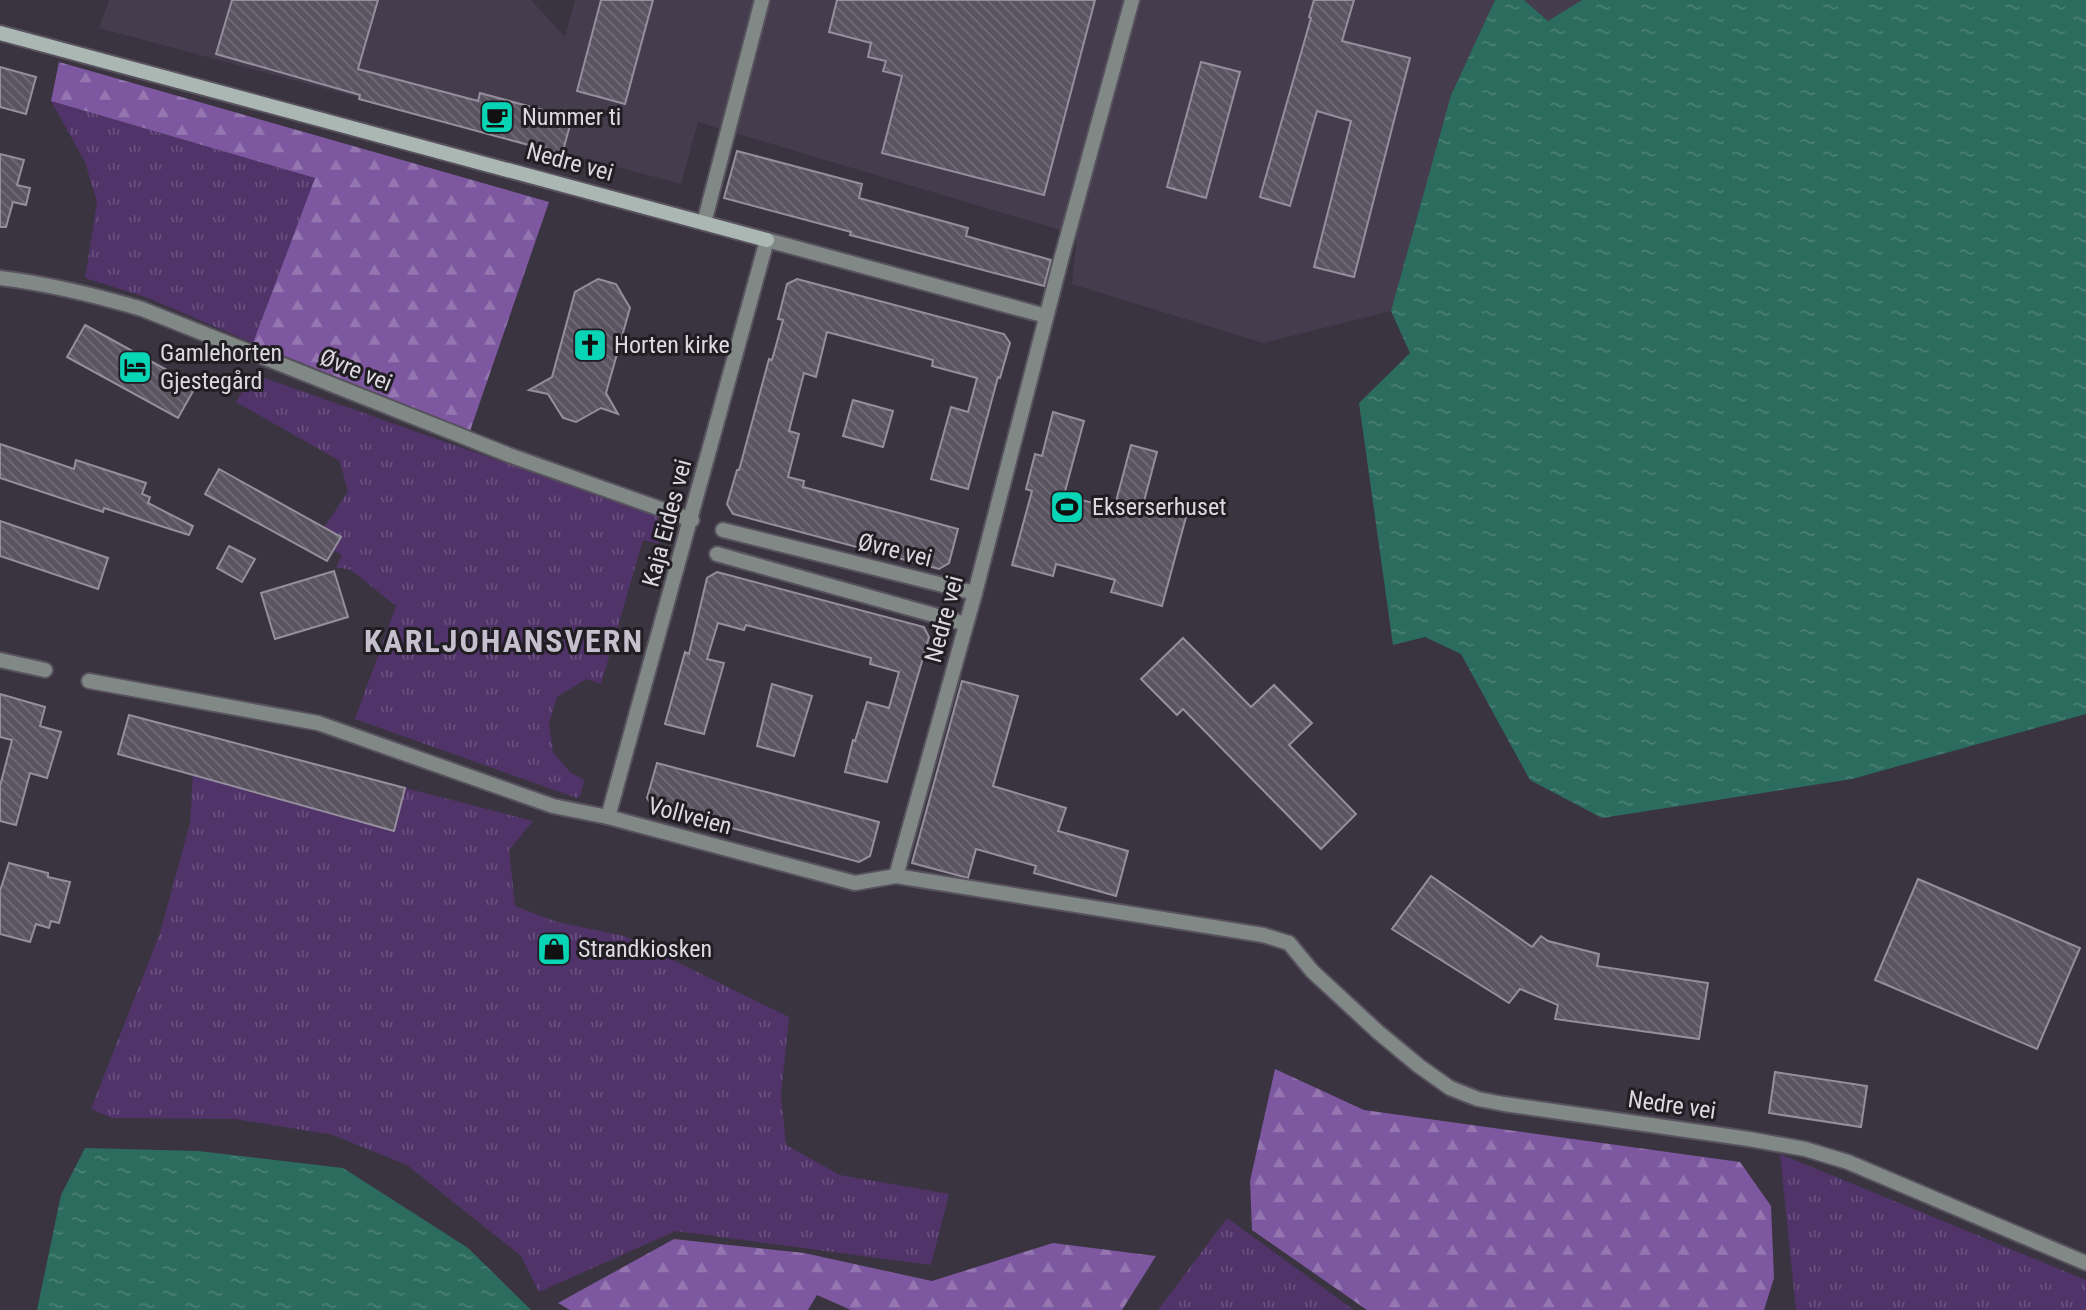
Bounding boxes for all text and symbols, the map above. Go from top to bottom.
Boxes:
cafe icon: Nummer ti [478,98,516,136]
place label: Nummer ti [522,103,621,131]
street label: Nedre vei [524,137,616,187]
church icon: Horten kirke [571,326,609,364]
place label: Horten kirke [614,331,730,359]
place label: Gamlehorten Gjestegård [160,339,282,395]
street label: Øvre vei [316,343,396,397]
hotel icon: Gamlehorten Gjestegård [116,348,154,386]
street label: Kaja Eides vei [637,456,697,590]
sports icon: Ekserserhuset [1048,488,1086,526]
place label: Ekserserhuset [1092,493,1226,521]
street label: Øvre vei [855,527,935,573]
street label: Nedre vei [919,573,969,665]
district label: KARLJOHANSVERN [364,622,644,660]
street label: Vollveien [645,791,735,841]
shop icon: Strandkiosken [535,930,573,968]
place label: Strandkiosken [578,935,712,963]
street label: Nedre vei [1626,1085,1718,1125]

